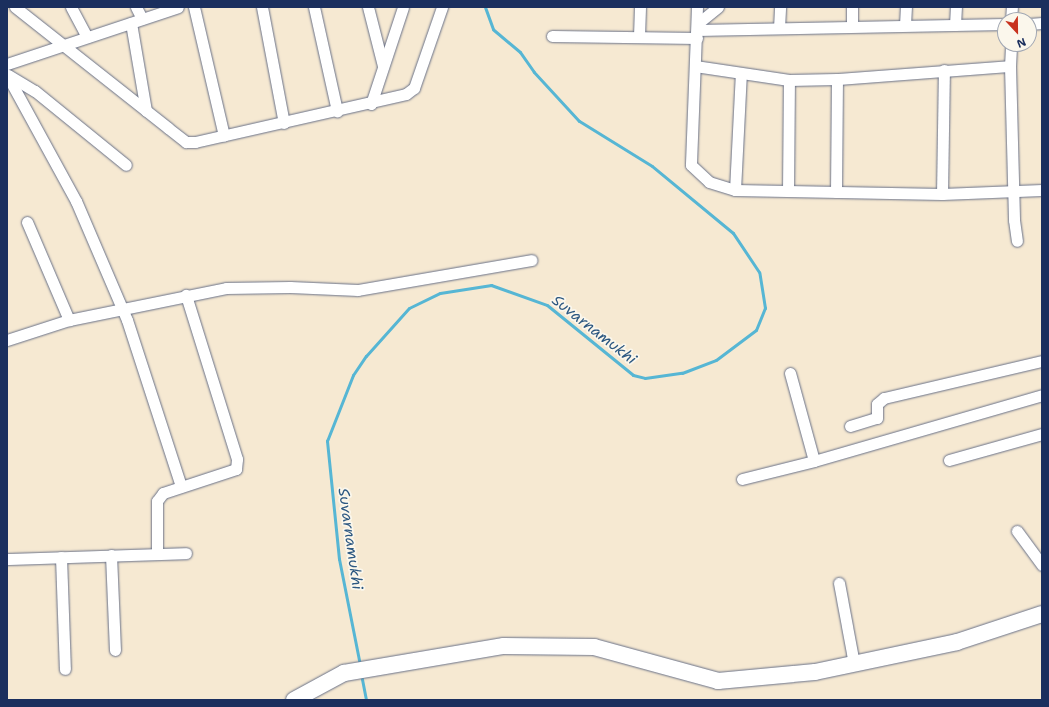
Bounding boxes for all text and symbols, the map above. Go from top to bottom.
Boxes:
north arrow [997,12,1037,52]
text: N [1014,34,1028,51]
water label: Suvarnamukhi [548,291,640,369]
water label: Suvarnamukhi [334,487,366,591]

